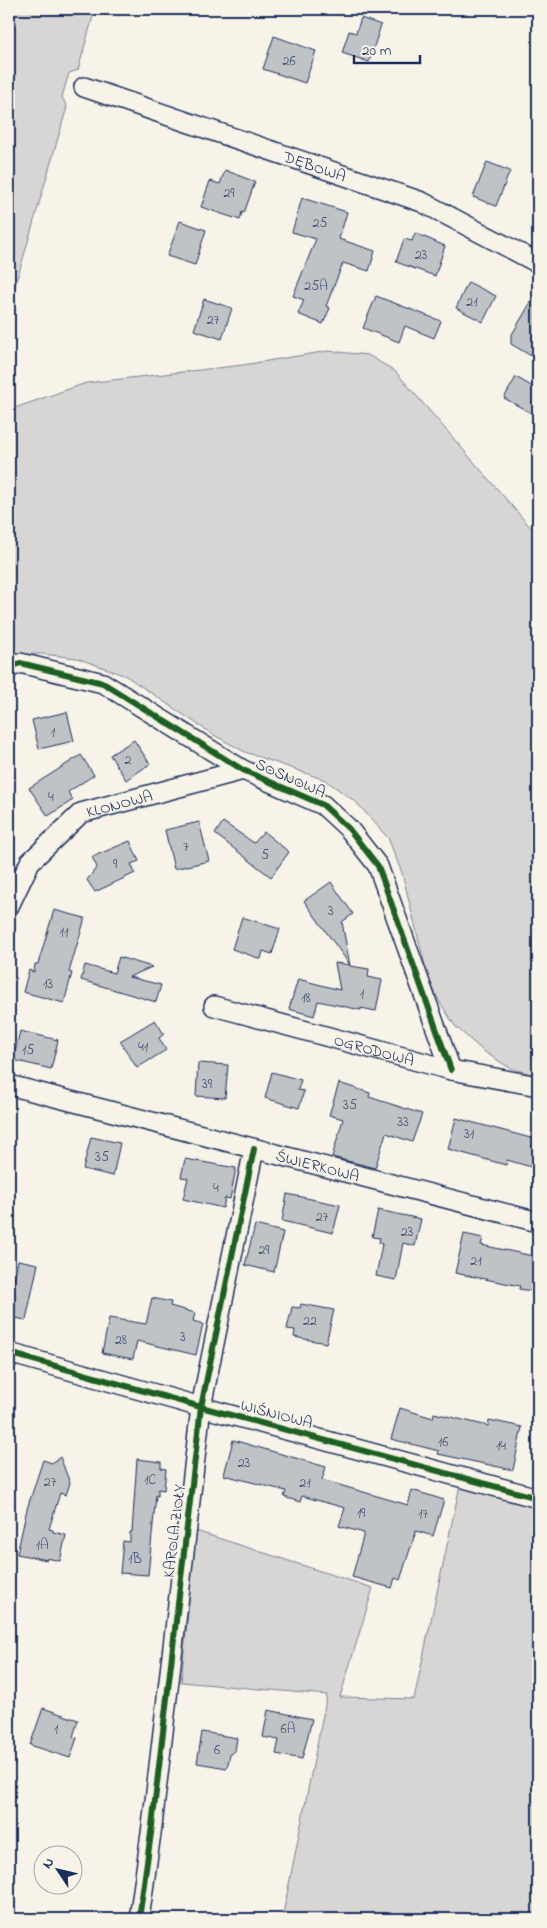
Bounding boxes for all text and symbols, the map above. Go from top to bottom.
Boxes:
scale bar [354,32,421,64]
text: 20 m [362,40,392,62]
house number: 26 [282,51,296,72]
street label: DĘBOWA [279,145,349,189]
house number: 29 [223,183,235,204]
house number: 25 [313,213,327,234]
house number: 23 [415,245,428,266]
house number: 25A [304,276,328,297]
house number: 21 [466,292,478,313]
house number: 27 [207,310,220,331]
house number: 1 [51,722,56,743]
house number: 2 [125,750,132,771]
street label: SOSNOWA [251,753,329,805]
street label: KLONOWA [84,784,156,825]
house number: 4 [48,787,54,808]
house number: 7 [183,837,189,858]
house number: 5 [261,845,269,866]
house number: 9 [113,854,118,875]
house number: 3 [328,901,334,922]
house number: 11 [60,922,69,943]
house number: 13 [43,974,53,995]
house number: 1 [360,984,365,1005]
house number: 18 [301,988,311,1009]
street label: OGRODOWA [331,1029,417,1074]
house number: 41 [138,1037,149,1058]
house number: 15 [22,1040,34,1061]
house number: 39 [202,1074,213,1095]
house number: 35 [343,1095,357,1116]
house number: 33 [397,1112,409,1133]
house number: 31 [464,1124,475,1145]
street label: ŚWIERKOWA [273,1145,362,1189]
house number: 35 [95,1147,109,1168]
house number: 4 [213,1178,219,1199]
house number: 27 [316,1207,329,1228]
house number: 23 [401,1222,414,1243]
house number: 29 [258,1240,270,1261]
house number: 21 [470,1251,482,1272]
house number: 22 [303,1311,317,1332]
house number: 3 [180,1327,186,1348]
house number: 28 [115,1330,127,1351]
street label: WIŚNIOWA [238,1394,315,1436]
house number: 16 [438,1432,448,1453]
house number: 14 [496,1436,506,1457]
house number: 23 [238,1453,251,1474]
house number: 1C [144,1470,156,1491]
house number: 27 [44,1472,57,1493]
house number: 21 [299,1473,311,1494]
street label: KAROLA ZIOŁY [157,1483,193,1579]
house number: 19 [357,1503,366,1524]
house number: 17 [418,1504,428,1525]
house number: 1A [35,1535,49,1556]
house number: 1B [128,1549,142,1570]
house number: 1 [54,1719,59,1740]
house number: 6A [281,1719,295,1740]
house number: 6 [214,1740,220,1761]
north arrow [32,1846,82,1896]
text: N [37,1854,60,1873]

